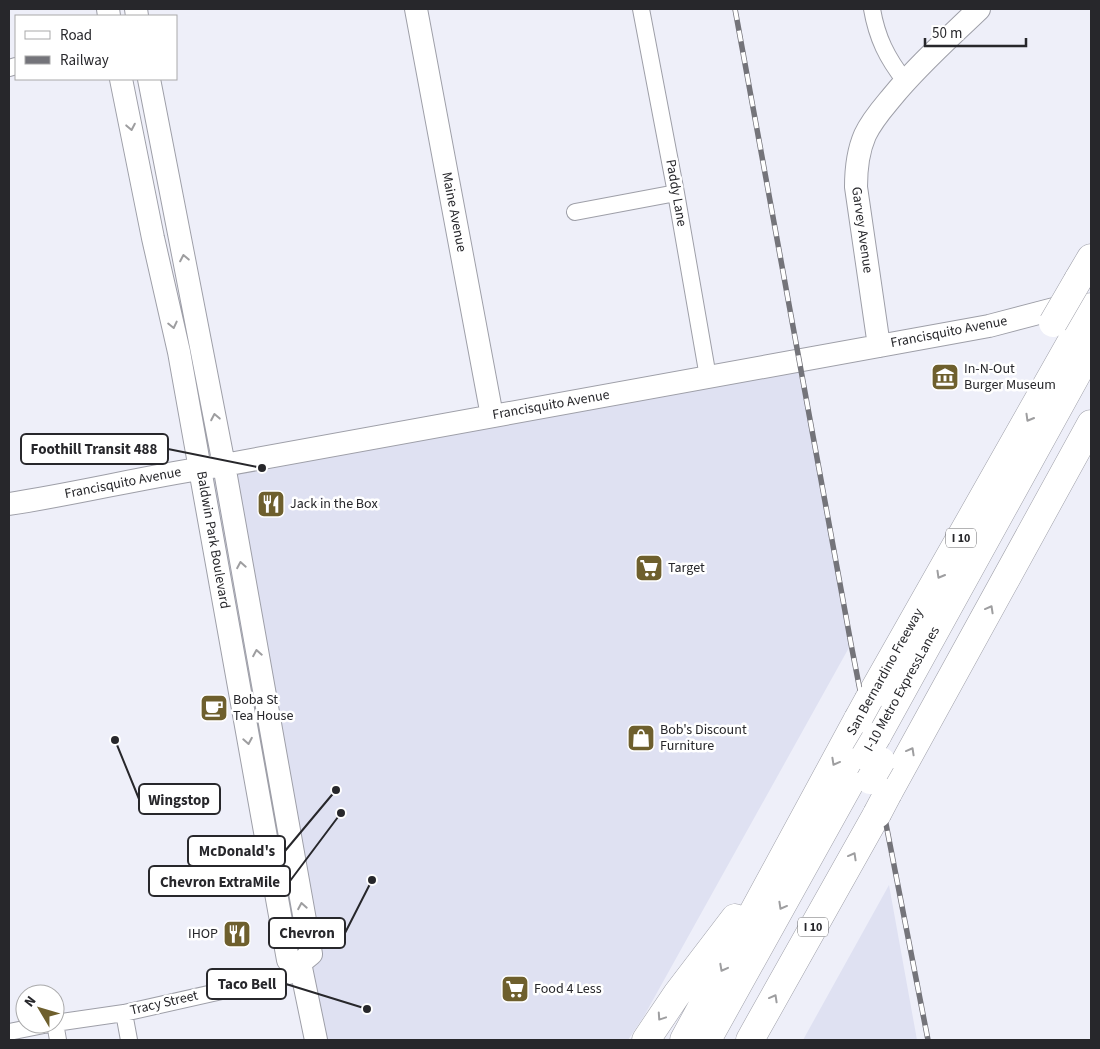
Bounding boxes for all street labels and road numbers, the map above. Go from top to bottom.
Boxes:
street label: Paddy Lane [660,158,692,228]
street label: Maine Avenue [436,170,472,254]
street label: Garvey Avenue [846,186,878,274]
street label: Francisquito Avenue [889,311,1009,353]
street label: Francisquito Avenue [491,385,611,425]
street label: Francisquito Avenue [63,462,183,504]
street label: Baldwin Park Boulevard [191,470,235,610]
road number: I 10 [946,528,976,548]
street label: San Bernardino Freeway [842,604,929,739]
street label: I-10 Metro ExpressLanes [859,623,945,755]
road number: I 10 [798,918,828,936]
street label: Tracy Street [128,985,200,1021]

